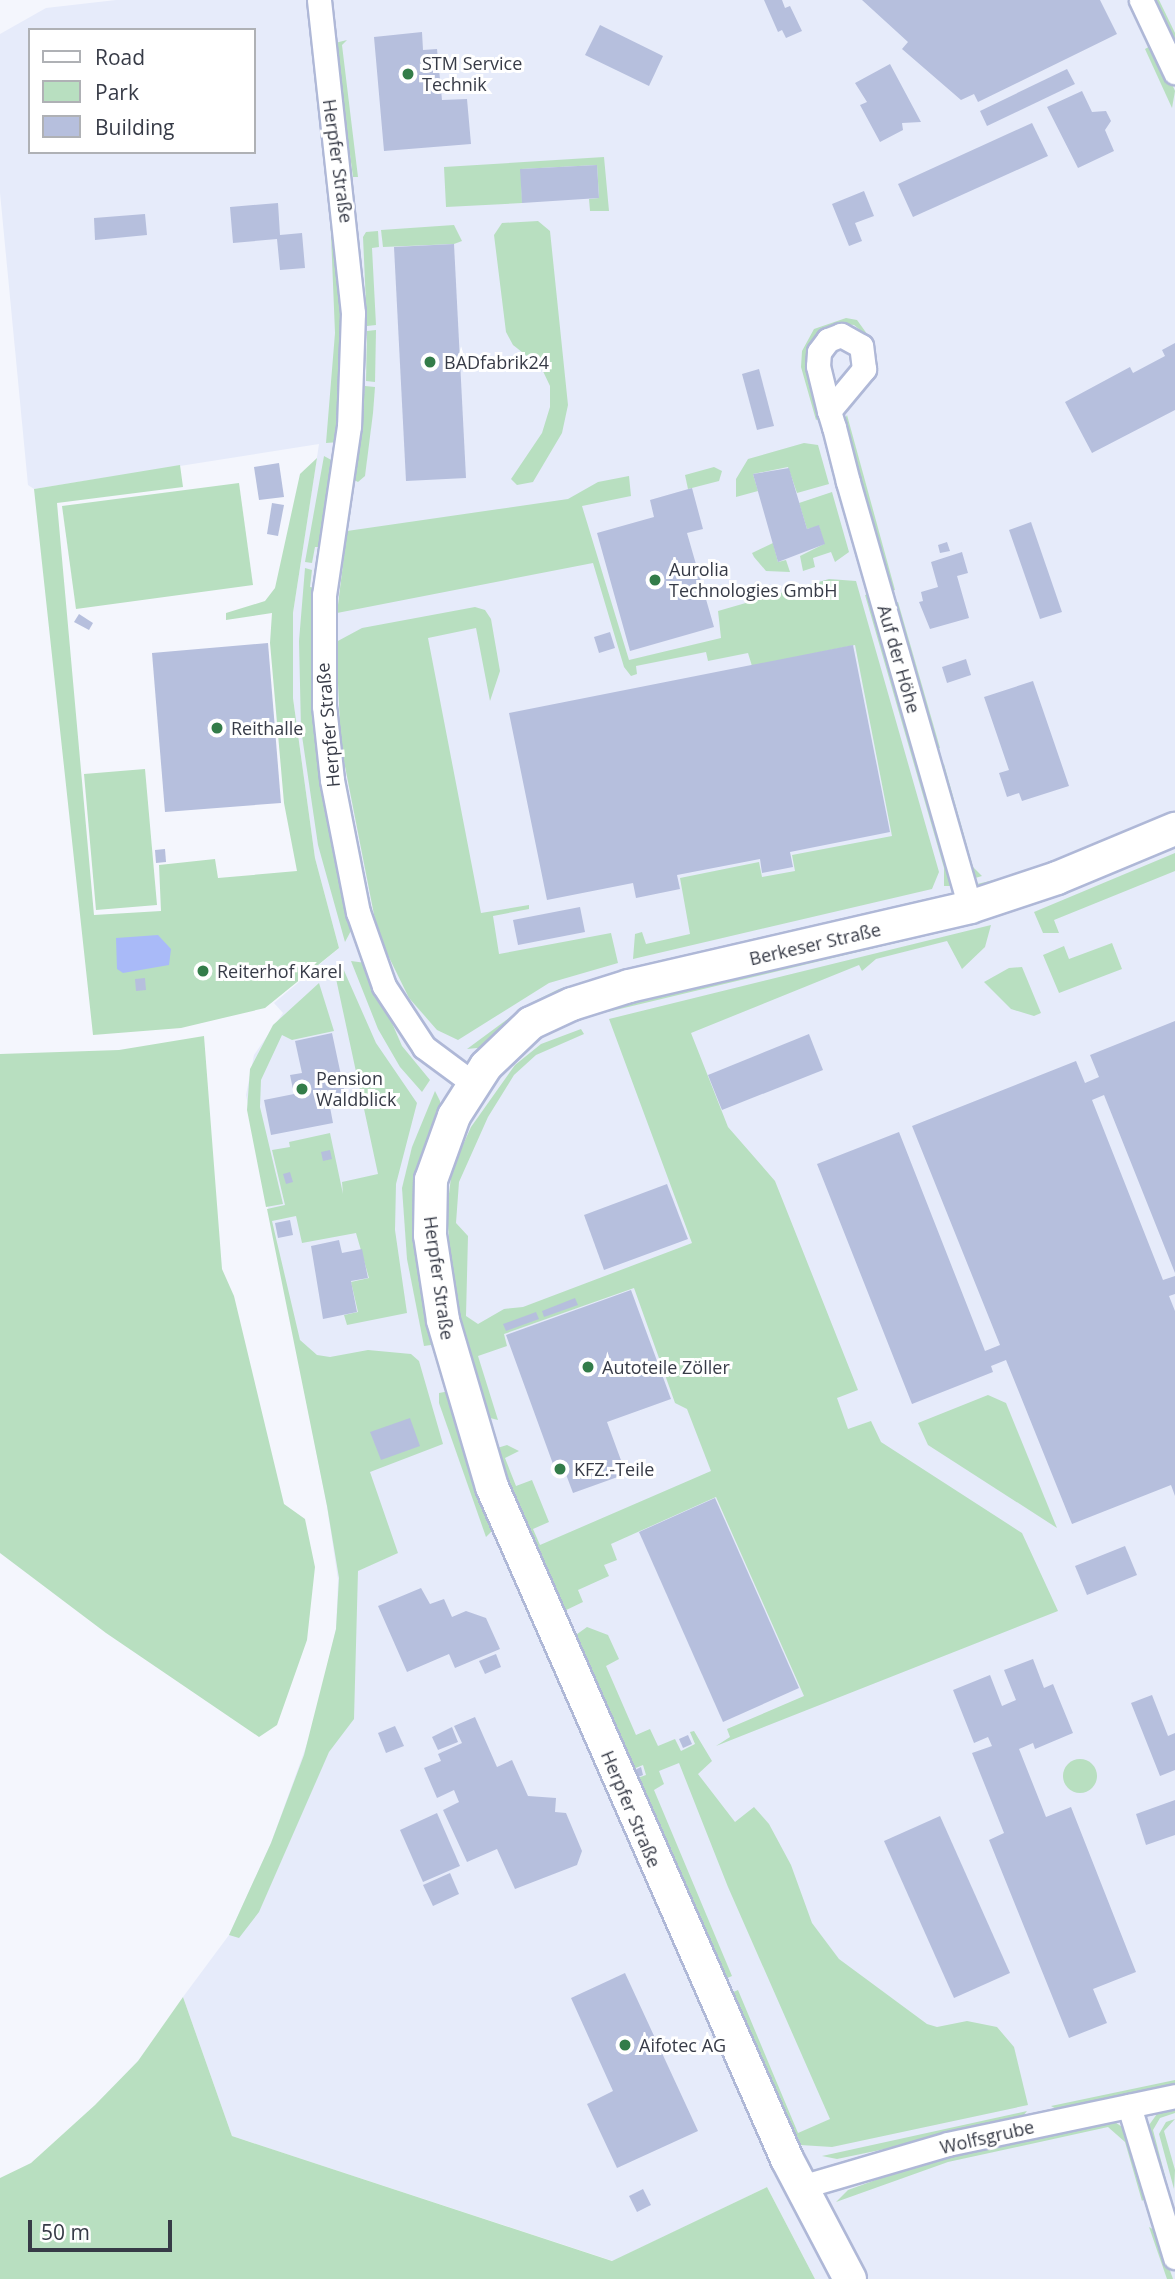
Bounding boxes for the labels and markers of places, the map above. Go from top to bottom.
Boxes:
place label: STM Service Technik [422,53,522,96]
marker: STM Service Technik [400,66,416,82]
place label: BADfabrik24 [444,351,549,373]
marker: BADfabrik24 [422,354,438,370]
place label: Aurolia Technologies GmbH [669,559,838,602]
marker: Aurolia Technologies GmbH [647,572,663,588]
place label: Reithalle [231,717,303,739]
marker: Reithalle [209,720,225,736]
place label: Reiterhof Karel [217,960,342,982]
marker: Reiterhof Karel [195,963,211,979]
place label: Pension Waldblick [316,1068,396,1110]
marker: Pension Waldblick [294,1081,310,1097]
place label: Autoteile Zöller [602,1356,730,1378]
marker: Autoteile Zöller [580,1359,596,1375]
place label: KFZ.-Teile [574,1458,654,1480]
marker: KFZ.-Teile [552,1461,568,1477]
place label: Aifotec AG [639,2034,726,2056]
marker: Aifotec AG [617,2037,633,2053]

